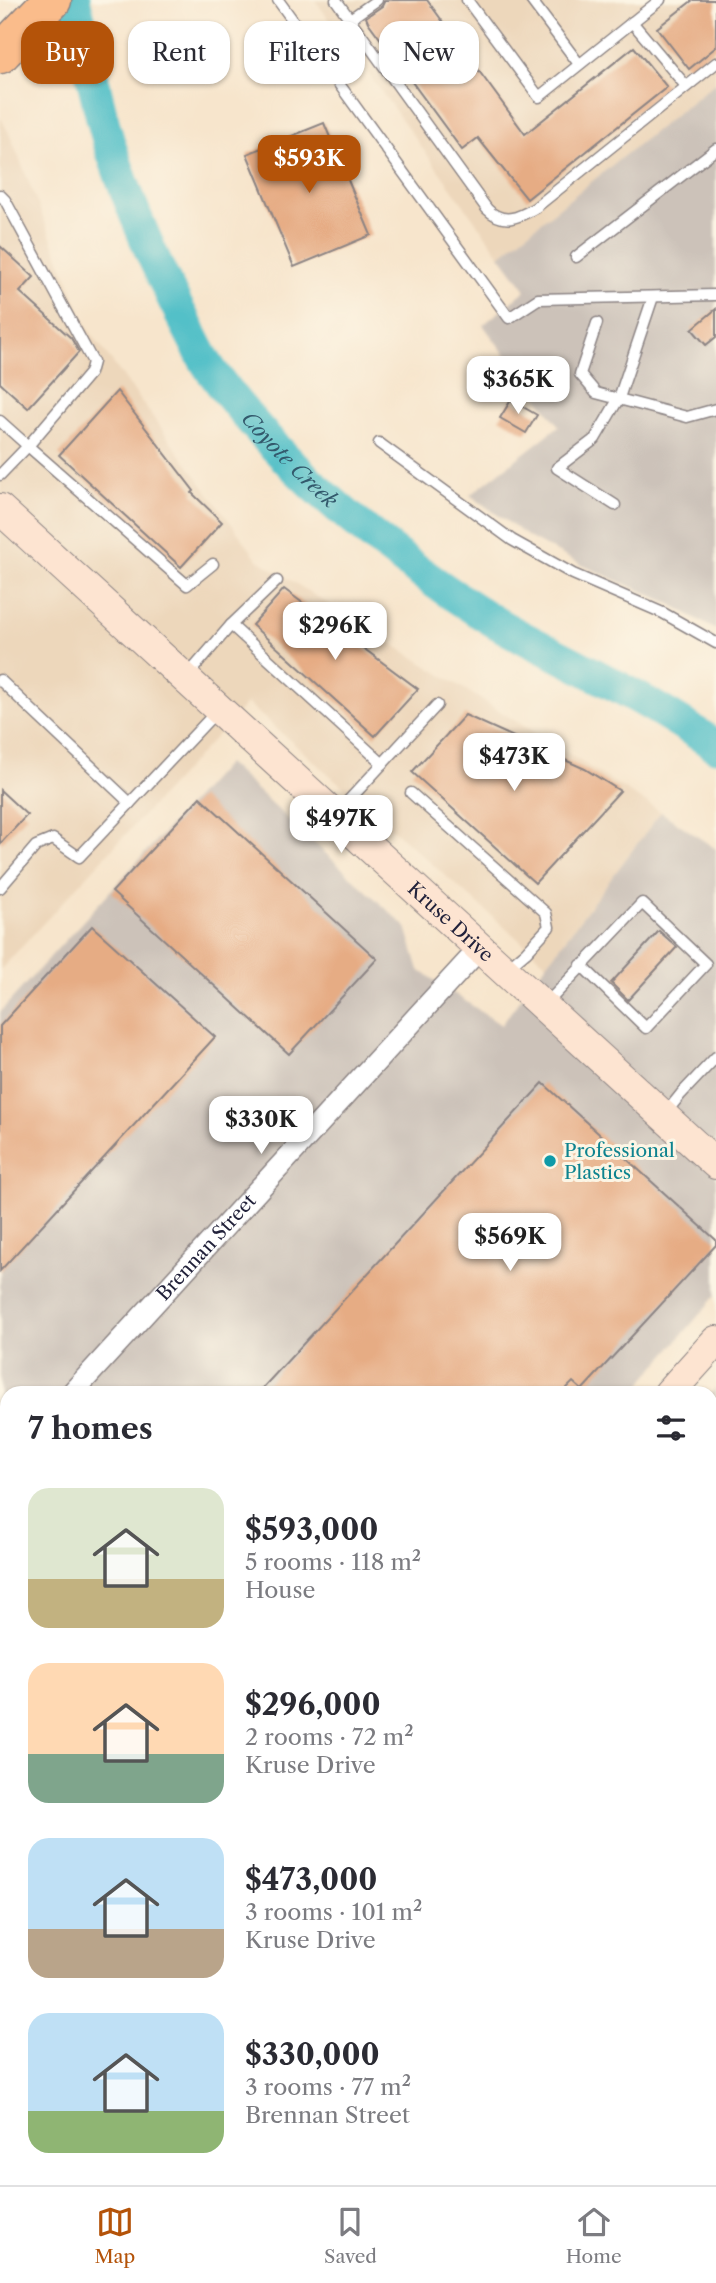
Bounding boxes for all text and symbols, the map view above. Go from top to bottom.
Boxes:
chip: Buy [21,21,114,84]
chip: Rent [128,21,230,84]
chip: Filters [244,21,365,84]
chip: New [379,21,479,84]
pin: $593K [260,136,358,195]
text: $593K [274,144,344,172]
pin: $365K [469,356,567,416]
text: $365K [483,365,553,393]
water label: Coyote Creek [237,406,343,513]
pin: $296K [286,602,384,662]
text: $296K [299,611,371,639]
pin: $473K [465,734,563,793]
text: $473K [479,742,549,770]
pin: $497K [292,796,390,855]
text: $497K [306,804,376,832]
street label: Kruse Drive [403,877,498,967]
pin: $330K [212,1096,310,1156]
text: $330K [225,1105,297,1133]
place label: Professional Plastics [564,1139,675,1184]
marker: Professional Plastics [542,1153,558,1169]
street label: Brennan Street [152,1189,261,1305]
pin: $569K [461,1214,559,1273]
text: $569K [474,1222,546,1250]
icon: filters [652,1409,690,1447]
text: 7 homes [28,1410,153,1447]
text: $593,000 [245,1511,378,1548]
icon: home [84,1516,168,1600]
text: 5 rooms · 118 m² [245,1548,421,1576]
text: House [245,1576,315,1604]
text: $296,000 [245,1686,381,1723]
icon: home [84,1691,168,1775]
text: 2 rooms · 72 m² [245,1723,414,1751]
text: Kruse Drive [245,1751,376,1779]
text: $473,000 [245,1861,377,1898]
icon: home [84,1866,168,1950]
text: 3 rooms · 101 m² [245,1898,422,1926]
text: Kruse Drive [245,1926,376,1954]
text: $330,000 [245,2036,380,2073]
icon: home [84,2041,168,2125]
text: 3 rooms · 77 m² [245,2073,411,2101]
text: Brennan Street [245,2101,410,2129]
tab: Map [94,2203,135,2268]
tab: Saved [324,2203,377,2268]
tab: Home [566,2203,622,2268]

